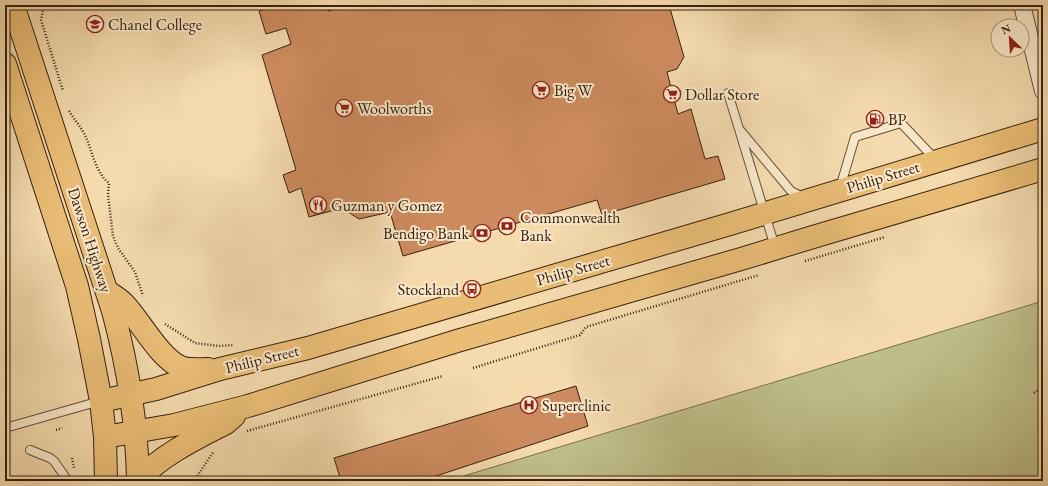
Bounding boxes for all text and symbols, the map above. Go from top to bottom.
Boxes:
school or university icon: Chanel College [85,14,105,34]
place label: Chanel College [108,14,202,35]
north arrow [990,18,1030,58]
text: N [999,21,1013,37]
supermarket icon: Big W [531,80,551,100]
place label: Big W [554,80,592,101]
supermarket icon: Dollar Store [662,84,682,104]
place label: Dollar Store [685,84,759,105]
supermarket icon: Woolworths [334,98,354,118]
place label: Woolworths [357,98,432,119]
fuel station icon: BP [865,109,885,129]
place label: BP [888,109,906,130]
street label: Philip Street [844,156,922,198]
street label: Dawson Highway [63,185,117,296]
restaurant icon: Guzman y Gomez [308,195,328,215]
place label: Guzman y Gomez [331,195,442,216]
place label: Commonwealth Bank [520,207,620,246]
bank icon: Commonwealth Bank [497,216,517,236]
place label: Bendigo Bank [383,223,469,244]
bank icon: Bendigo Bank [472,223,492,243]
street label: Philip Street [534,250,612,290]
place label: Stockland [398,279,460,300]
bus stop icon: Stockland [462,279,482,299]
street label: Philip Street [223,340,301,378]
hospital icon: Superclinic [519,395,539,415]
place label: Superclinic [542,395,611,416]

